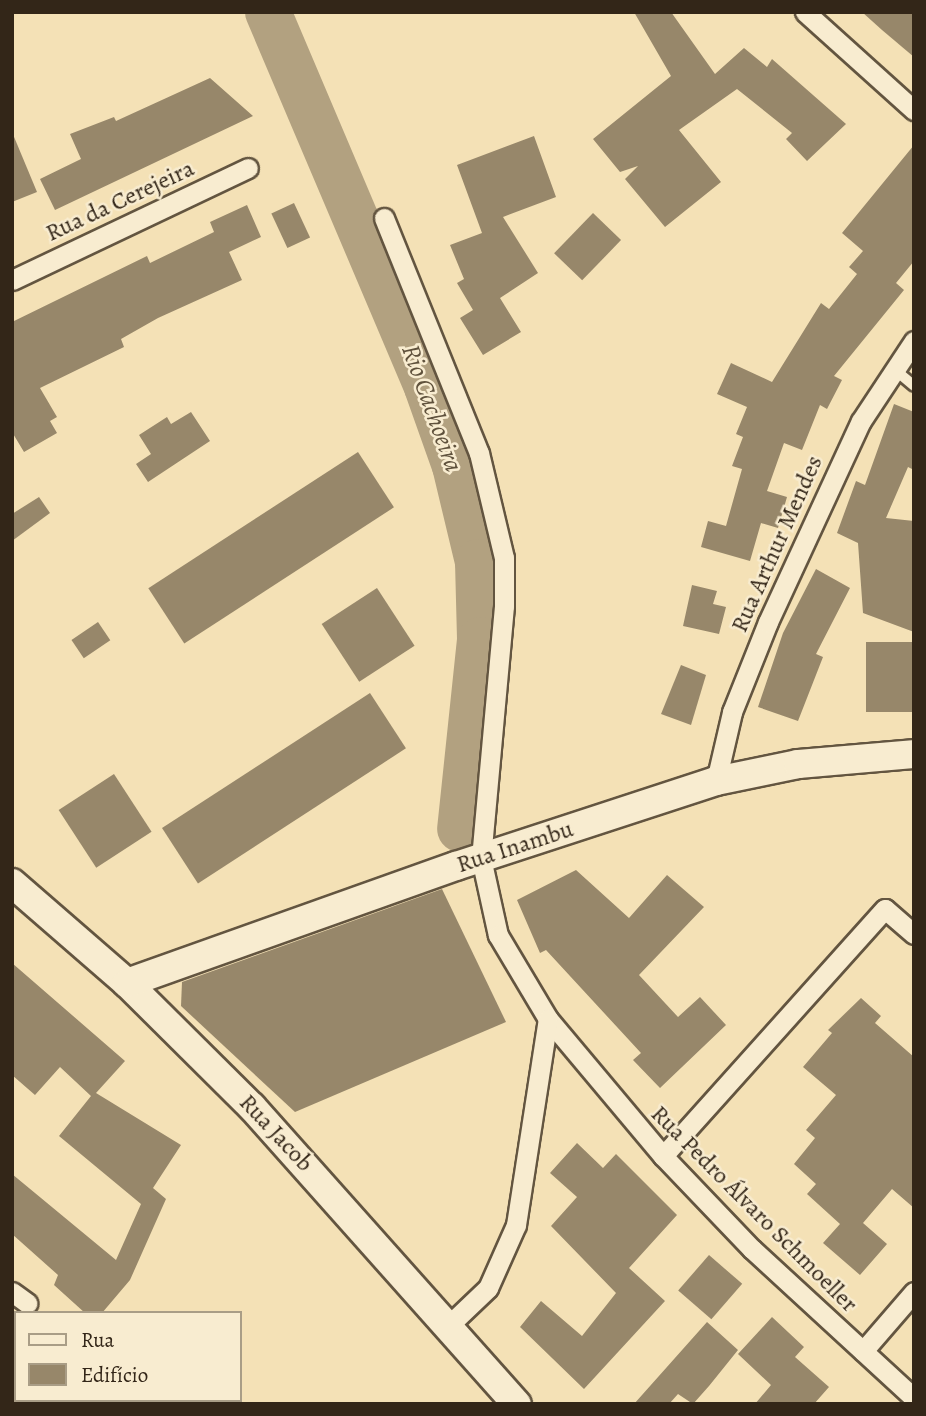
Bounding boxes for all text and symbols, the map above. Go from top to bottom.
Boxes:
street label: Rua da Cerejeira [41,154,199,248]
water label: Rio Cachoeira [395,340,469,476]
street label: Rua Arthur Mendes [725,451,829,637]
street label: Rua Inambu [453,815,577,879]
street label: Rua Jacob [233,1088,319,1178]
street label: Rua Pedro Álvaro Schmoeller [645,1100,863,1318]
legend [14,1311,242,1402]
text: Rua [81,1326,114,1354]
text: Edifício [81,1361,148,1389]

